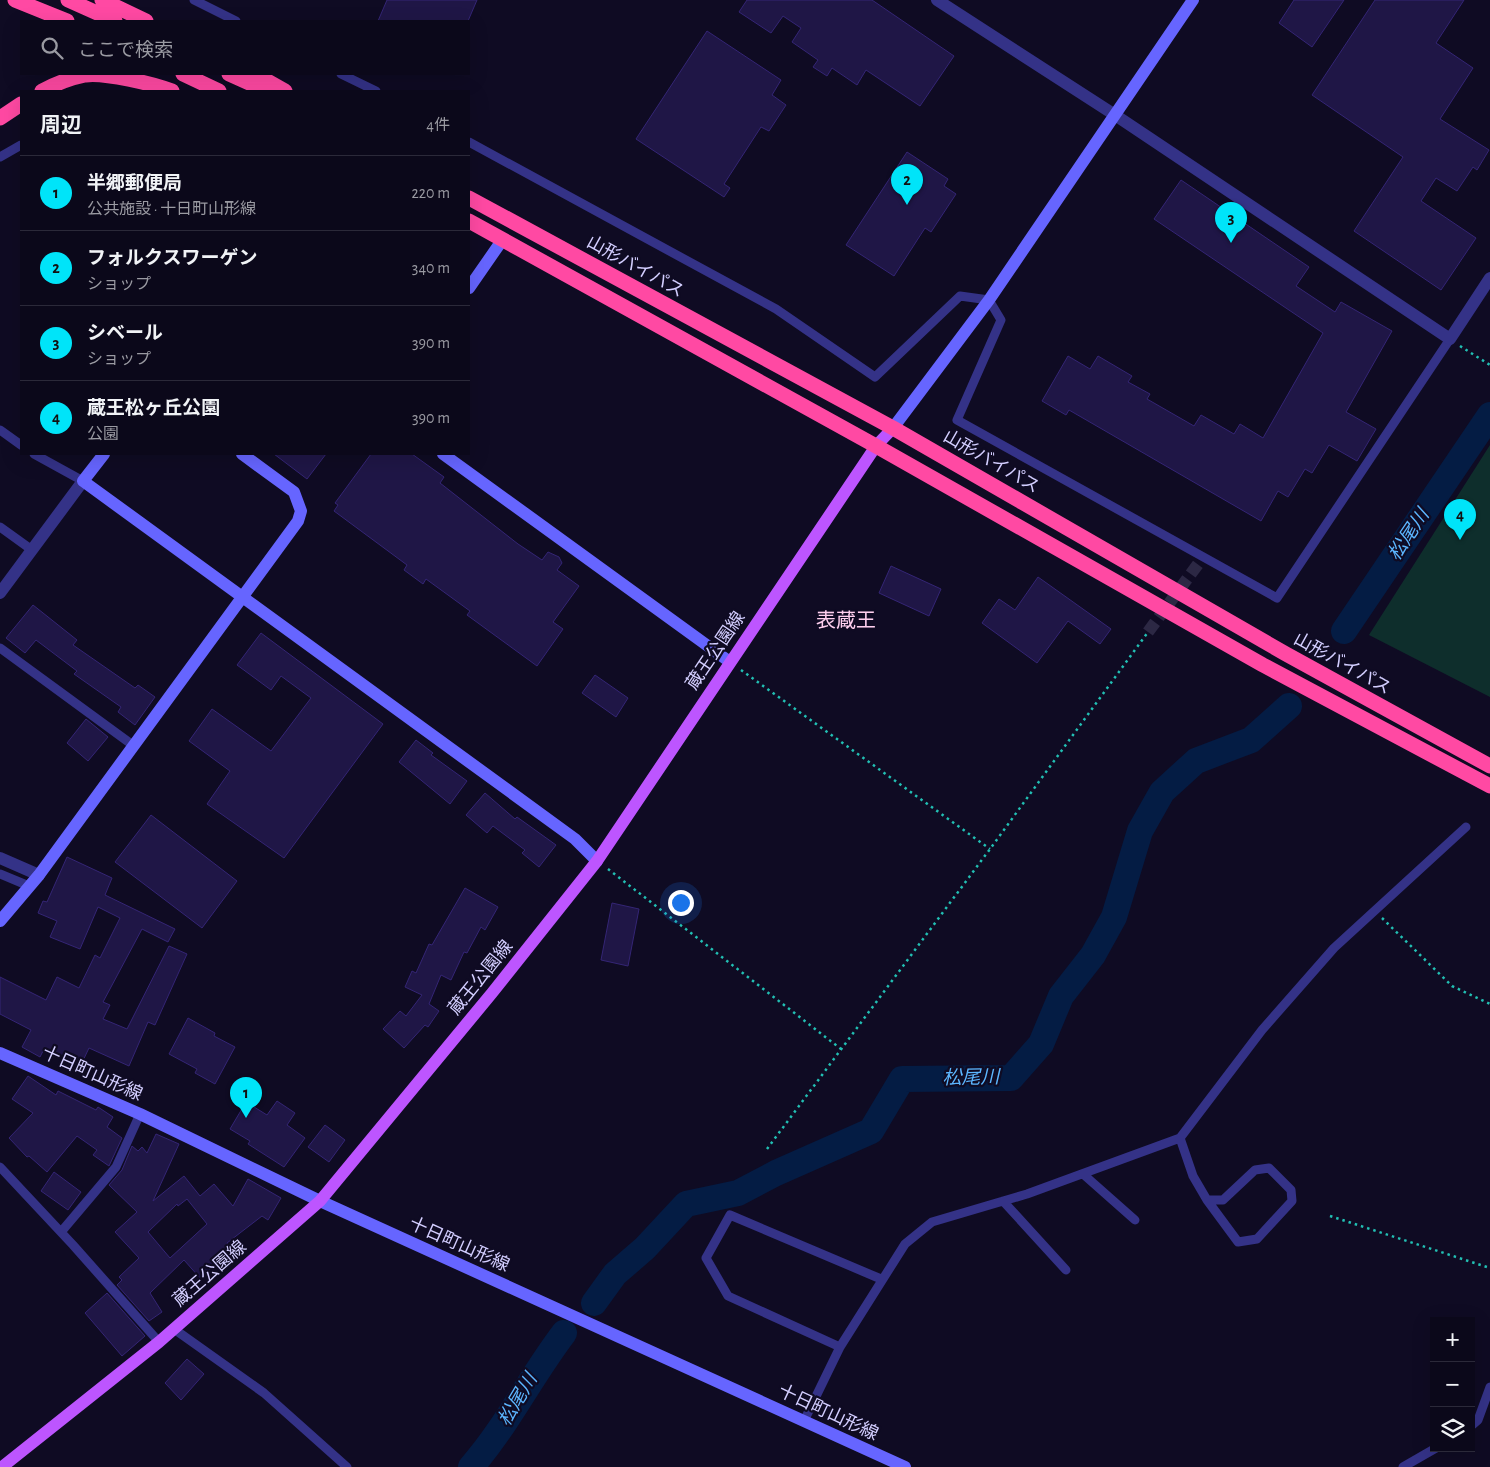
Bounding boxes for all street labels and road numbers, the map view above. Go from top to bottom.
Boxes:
street label: 山形バイパス [584,232,687,301]
street label: 山形バイパス [940,426,1043,497]
street label: 蔵王公園線 [682,608,749,693]
street label: 山形バイパス [1291,629,1394,698]
street label: 蔵王公園線 [444,936,516,1019]
street label: 十日町山形線 [39,1042,146,1104]
street label: 十日町山形線 [406,1213,513,1275]
street label: 蔵王公園線 [169,1236,250,1310]
street label: 十日町山形線 [775,1380,882,1444]

